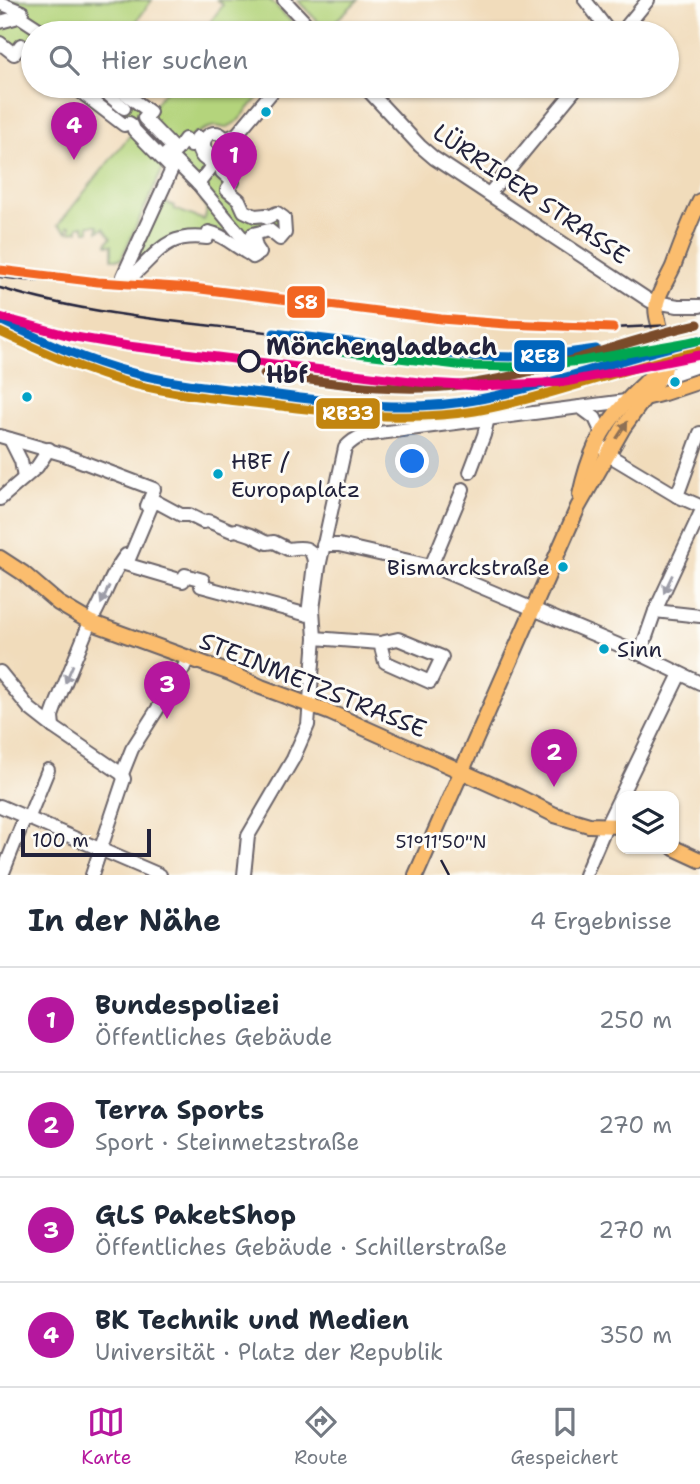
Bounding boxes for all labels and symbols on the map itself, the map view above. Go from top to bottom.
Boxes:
pin: 4 [51,102,97,160]
unlabelled marker [259,105,273,119]
street label: LÜRRIPER STRASSE [427,116,635,272]
pin: 1 [211,132,257,190]
line badge: S8 [286,285,326,319]
text: S8 [294,290,318,315]
place label: Mönchengladbach Hbf [266,331,497,391]
line badge: RE8 [513,339,566,373]
text: RE8 [520,344,560,369]
marker: Mönchengladbach Hbf [238,350,260,372]
unlabelled marker [668,375,682,389]
unlabelled marker [20,390,34,404]
line badge: RB33 [315,397,381,430]
text: RB33 [322,401,374,426]
one-way arrow [615,421,629,439]
your location [395,444,429,478]
place label: HBF / Europaplatz [231,447,360,504]
marker: HBF / Europaplatz [211,467,225,481]
place label: Bismarckstraße [387,553,550,582]
marker: Bismarckstraße [556,560,570,574]
one-way arrow [662,574,673,594]
one-way arrow [99,585,111,605]
street label: STEINMETZSTRASSE [195,625,431,745]
place label: Sinn [617,635,662,664]
marker: Sinn [597,642,611,656]
pin: 3 [144,661,190,719]
one-way arrow [63,664,75,684]
pin: 2 [531,729,577,787]
scale bar [21,826,150,858]
text: 51°11'50"N [396,830,486,854]

